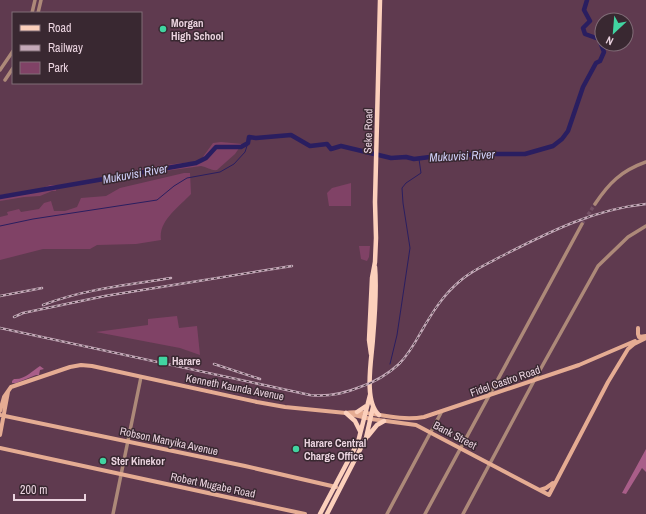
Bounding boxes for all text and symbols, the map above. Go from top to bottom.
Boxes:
legend [12,12,142,84]
north arrow [594,12,634,52]
place label: Morgan High School [171,16,224,43]
text: Road [48,20,72,36]
marker: Morgan High School [158,24,168,34]
text: N [604,33,616,49]
text: Railway [48,40,83,56]
text: Park [48,60,68,76]
street label: Seke Road [361,109,375,153]
water label: Mukuvisi River [429,146,496,166]
water label: Mukuvisi River [101,160,169,188]
place label: Harare [172,354,201,368]
marker: Harare [157,355,169,367]
street label: Fidel Castro Road [468,362,542,400]
street label: Kenneth Kaunda Avenue [185,371,285,403]
street label: Bank Street [431,418,480,452]
street label: Robson Manyika Avenue [119,424,219,458]
place label: Harare Central Charge Office [304,436,366,463]
marker: Harare Central Charge Office [291,444,301,454]
place label: Ster Kinekor [111,454,165,468]
marker: Ster Kinekor [98,456,108,466]
street label: Robert Mugabe Road [169,469,257,501]
scale bar [14,476,85,502]
text: 200 m [20,482,47,498]

